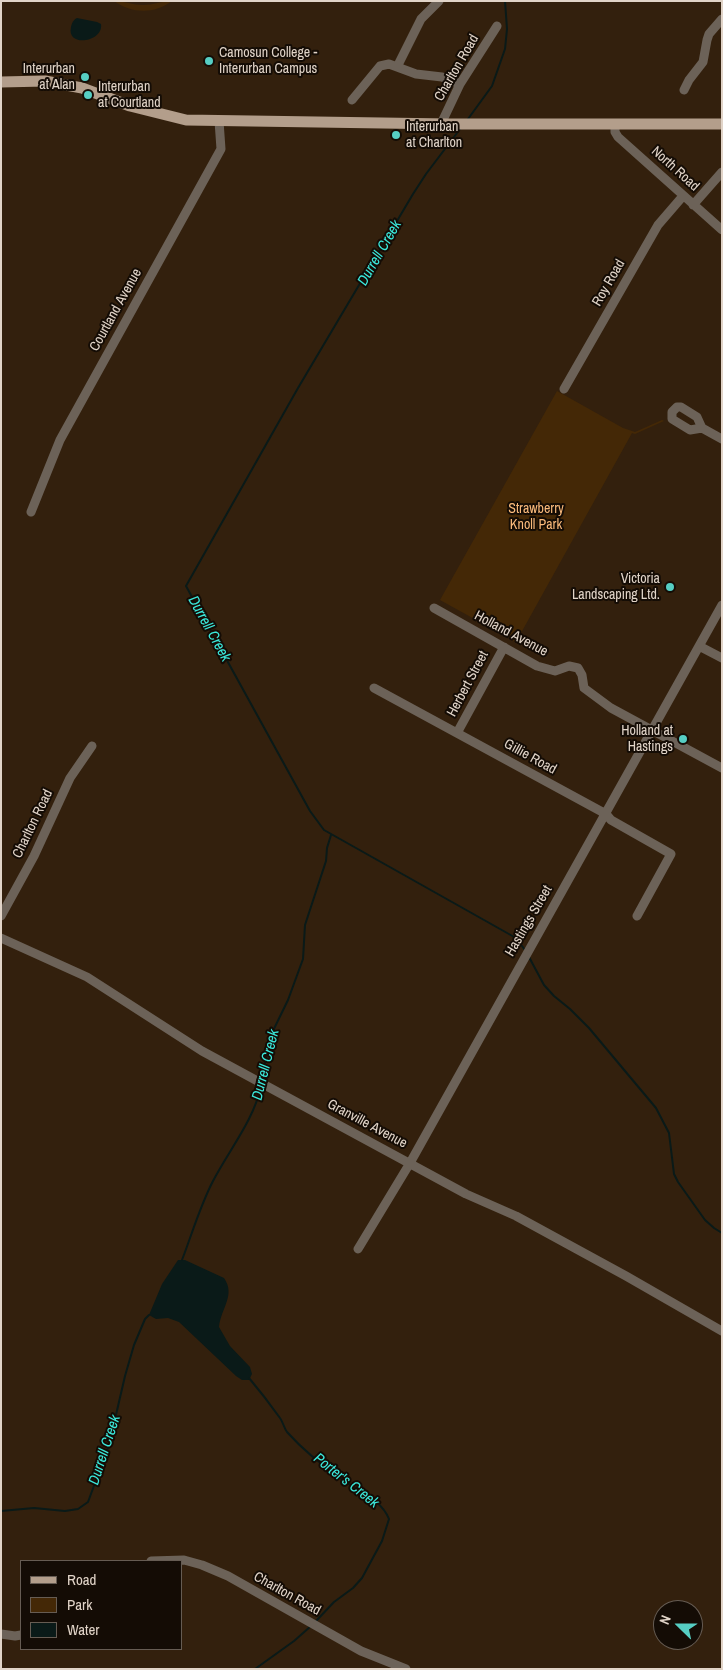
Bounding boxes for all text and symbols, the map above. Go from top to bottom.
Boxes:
street label: Charlton Road [431,32,483,104]
place label: Camosun College - Interurban Campus [219,45,317,78]
marker: Camosun College - Interurban Campus [203,55,215,67]
place label: Interurban at Alan [23,61,75,94]
marker: Interurban at Alan [79,71,91,83]
place label: Interurban at Courtland [98,79,161,111]
marker: Interurban at Courtland [82,89,94,101]
place label: Interurban at Charlton [406,119,462,152]
marker: Interurban at Charlton [390,129,402,141]
street label: North Road [648,143,702,195]
water label: Durrell Creek [354,217,406,289]
street label: Roy Road [589,257,629,309]
street label: Courtland Avenue [86,266,146,354]
park label: Strawberry Knoll Park [508,501,564,534]
place label: Victoria Landscaping Ltd. [572,571,660,604]
marker: Victoria Landscaping Ltd. [664,581,676,593]
water label: Durrell Creek [184,593,234,665]
street label: Holland Avenue [471,608,551,660]
street label: Herbert Street [444,648,492,720]
place label: Holland at Hastings [621,723,673,756]
marker: Holland at Hastings [677,733,689,745]
street label: Gillie Road [501,736,559,778]
street label: Charlton Road [9,787,57,861]
street label: Hastings Street [502,883,556,959]
water label: Durrell Creek [249,1028,283,1102]
street label: Granville Avenue [324,1096,410,1152]
water label: Durrell Creek [85,1413,125,1487]
water label: Porter's Creek [310,1450,382,1512]
legend [20,1560,182,1650]
text: Road [67,1569,96,1590]
street label: Charlton Road [251,1569,323,1619]
text: Park [67,1594,92,1615]
north arrow [653,1600,703,1650]
text: N [655,1613,675,1627]
text: Water [67,1619,99,1640]

